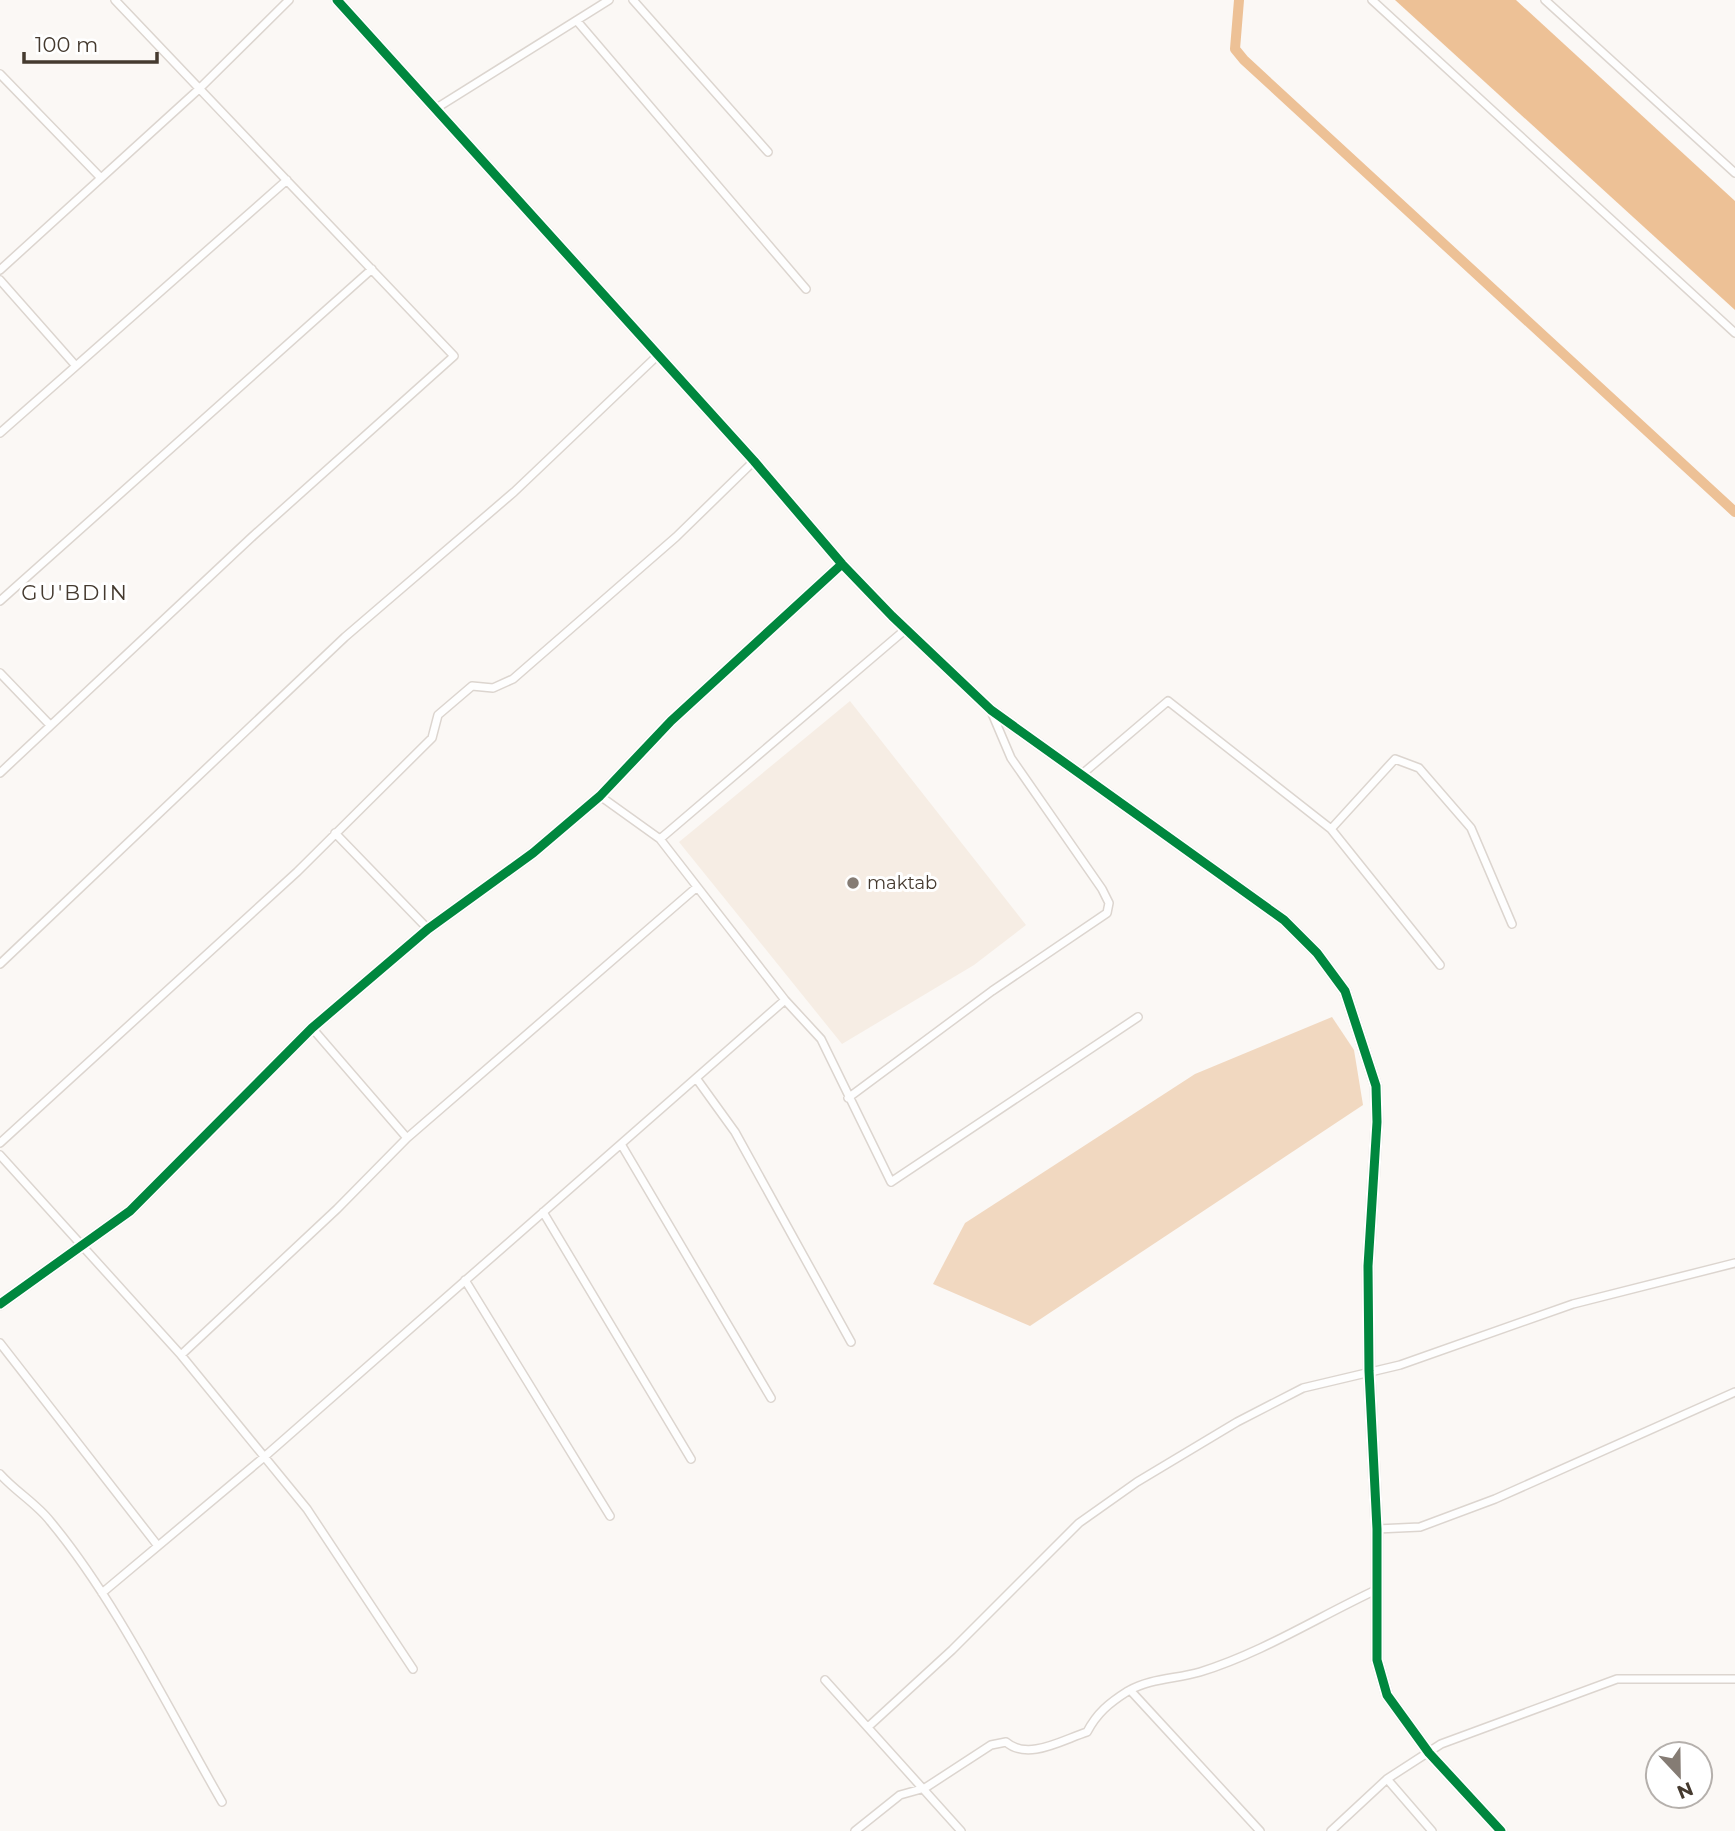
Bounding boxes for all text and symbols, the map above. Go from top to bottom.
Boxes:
scale bar [24,21,158,65]
text: 100 m [35,32,98,57]
district label: GU'BDIN [21,580,129,605]
place label: maktab [867,872,937,894]
marker: maktab [845,875,861,891]
north arrow [1644,1740,1714,1810]
text: N [1674,1777,1697,1804]

